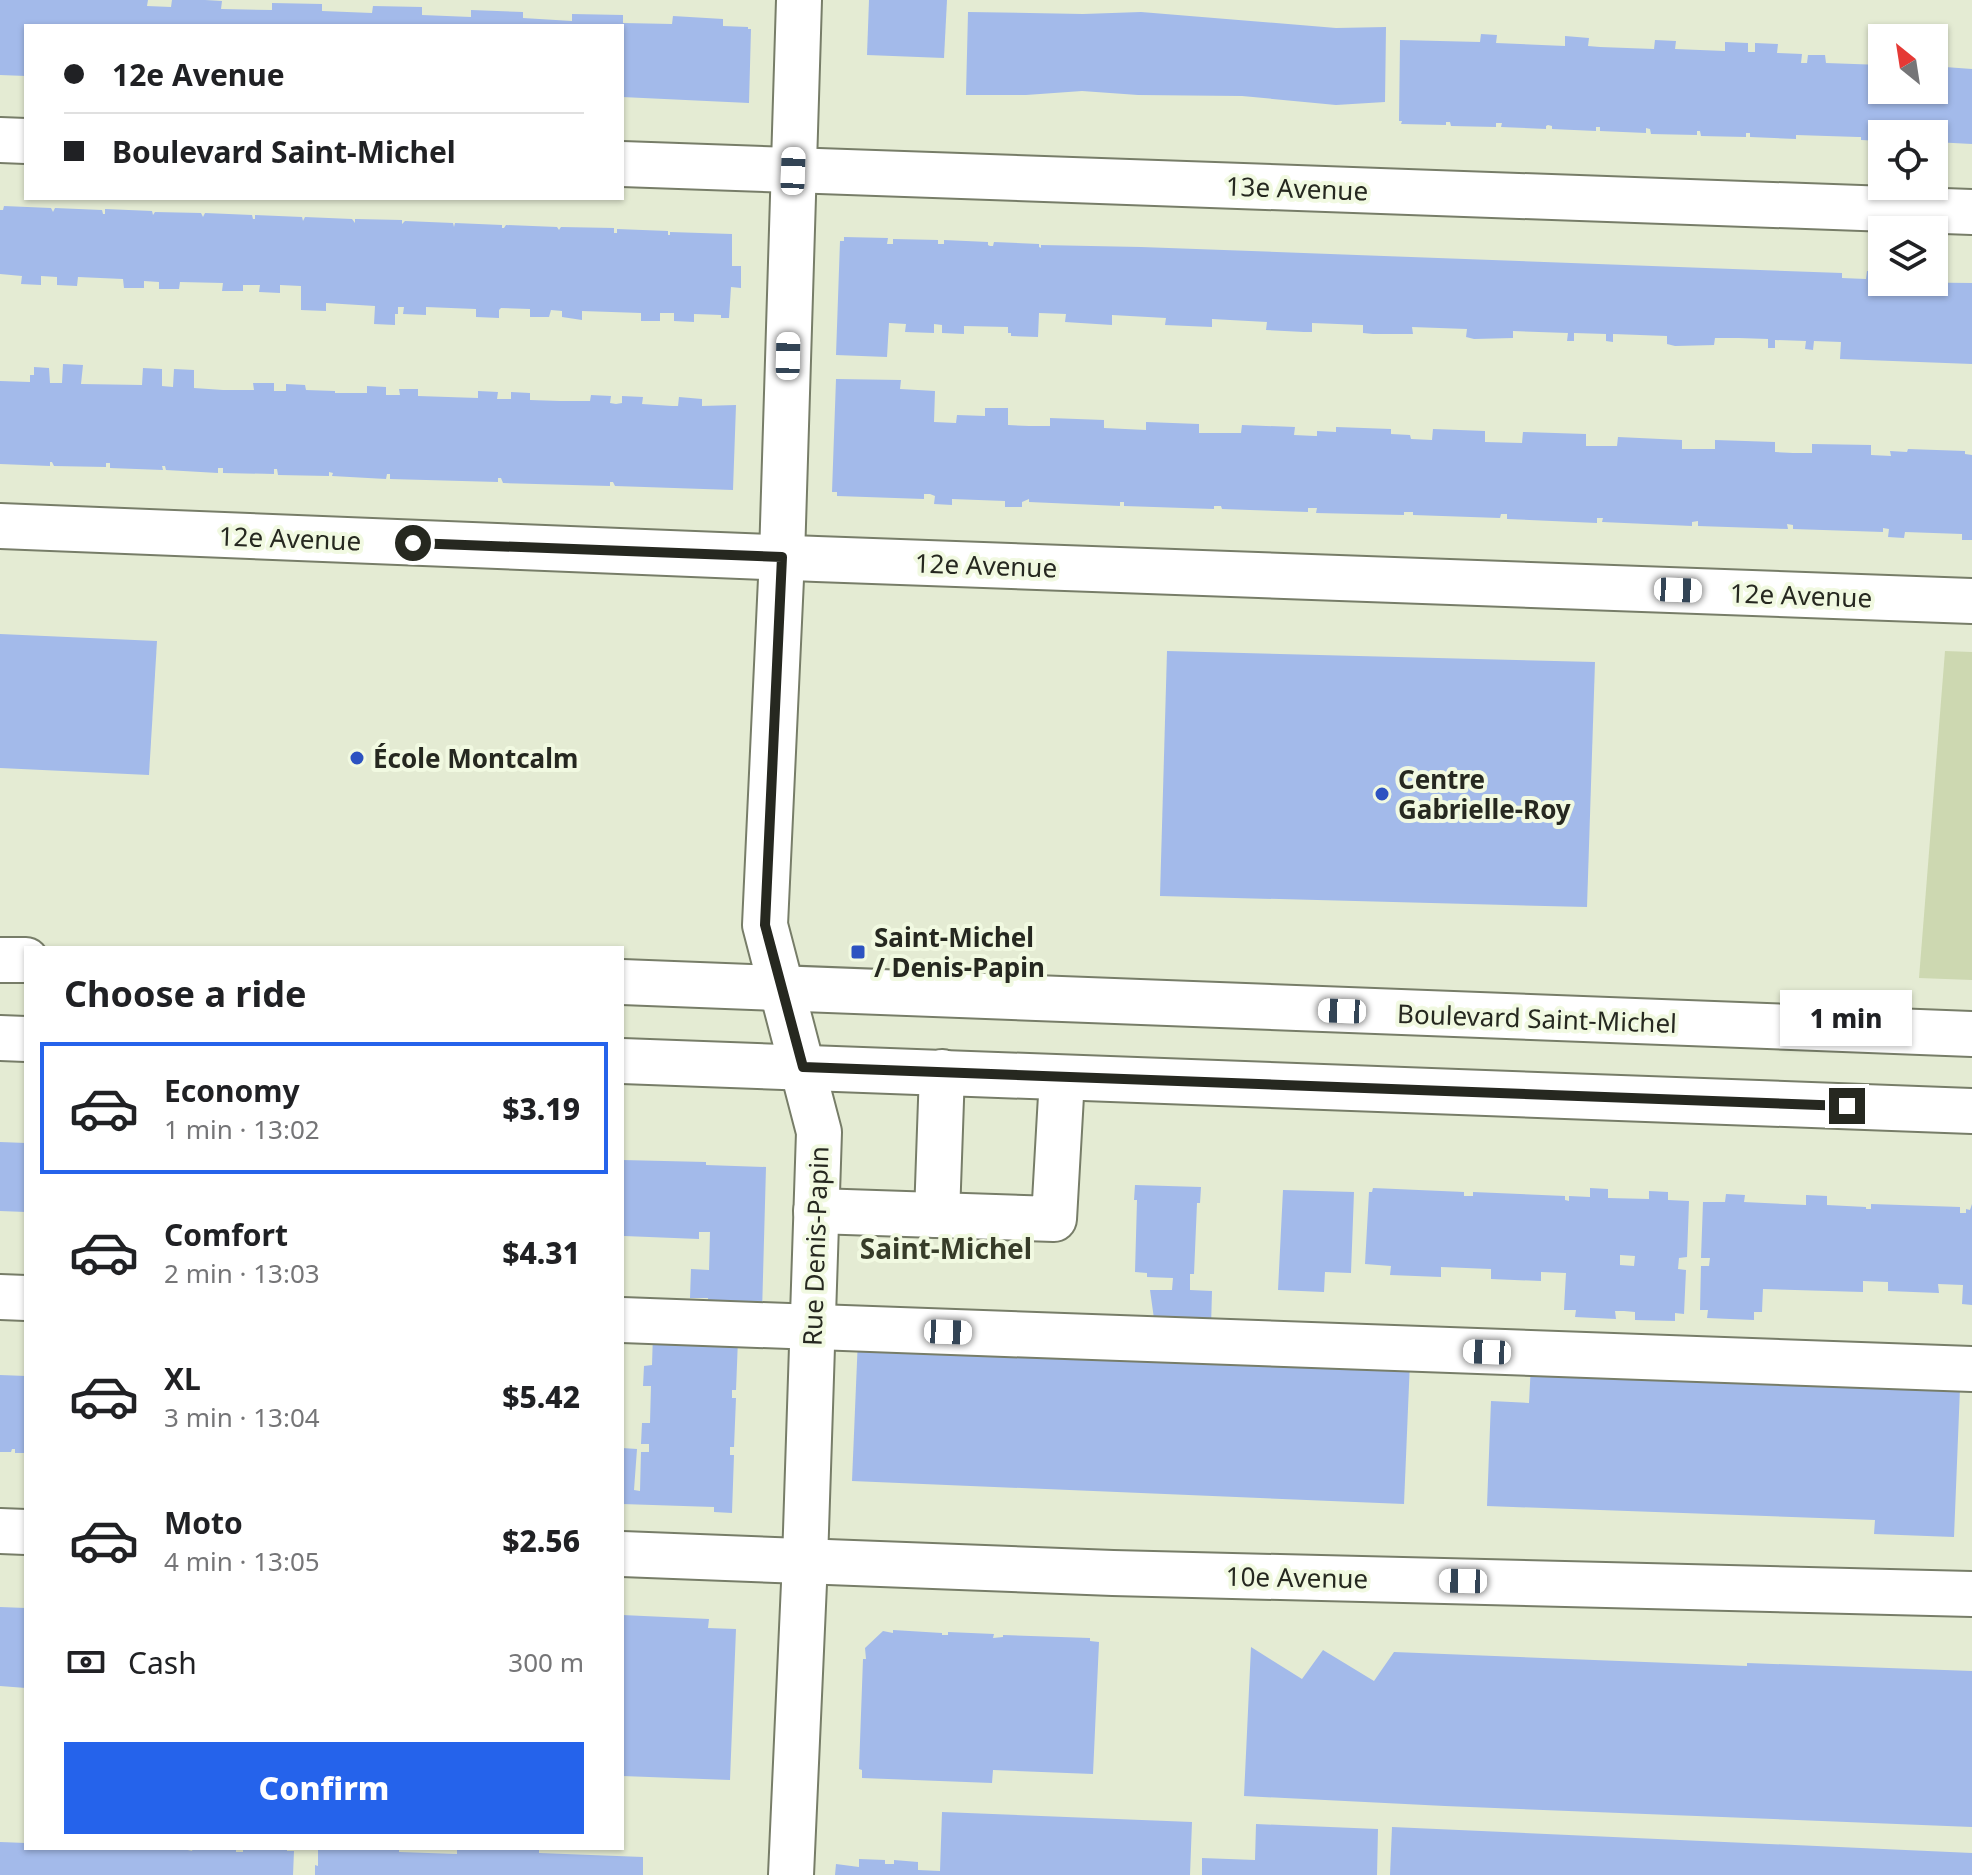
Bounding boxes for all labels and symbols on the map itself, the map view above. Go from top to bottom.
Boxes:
north arrow [1868,24,1948,104]
car [780,147,806,195]
street label: 13e Avenue [1225,168,1369,208]
car [776,332,800,380]
street label: 12e Avenue [218,518,362,558]
route start [395,525,431,561]
street label: 12e Avenue [914,545,1058,585]
street label: 12e Avenue [1729,575,1873,615]
car [1654,577,1702,603]
place label: École Montcalm [373,740,578,776]
marker: École Montcalm [348,749,366,767]
place label: Centre Gabrielle-Roy [1398,761,1571,827]
marker: Centre Gabrielle-Roy [1373,785,1391,803]
place label: Saint-Michel / Denis-Papin [874,919,1045,985]
marker: Saint-Michel / Denis-Papin [849,943,867,961]
callout: 1 min [1781,990,1913,1046]
street label: Boulevard Saint-Michel [1396,995,1678,1041]
car [1318,998,1366,1024]
route end [1829,1088,1865,1124]
street label: Rue Denis-Papin [794,1145,836,1347]
district label: Saint-Michel [860,1229,1032,1267]
car [924,1319,972,1345]
car [1463,1339,1511,1365]
street label: 10e Avenue [1225,1558,1369,1596]
car [1439,1569,1487,1593]

